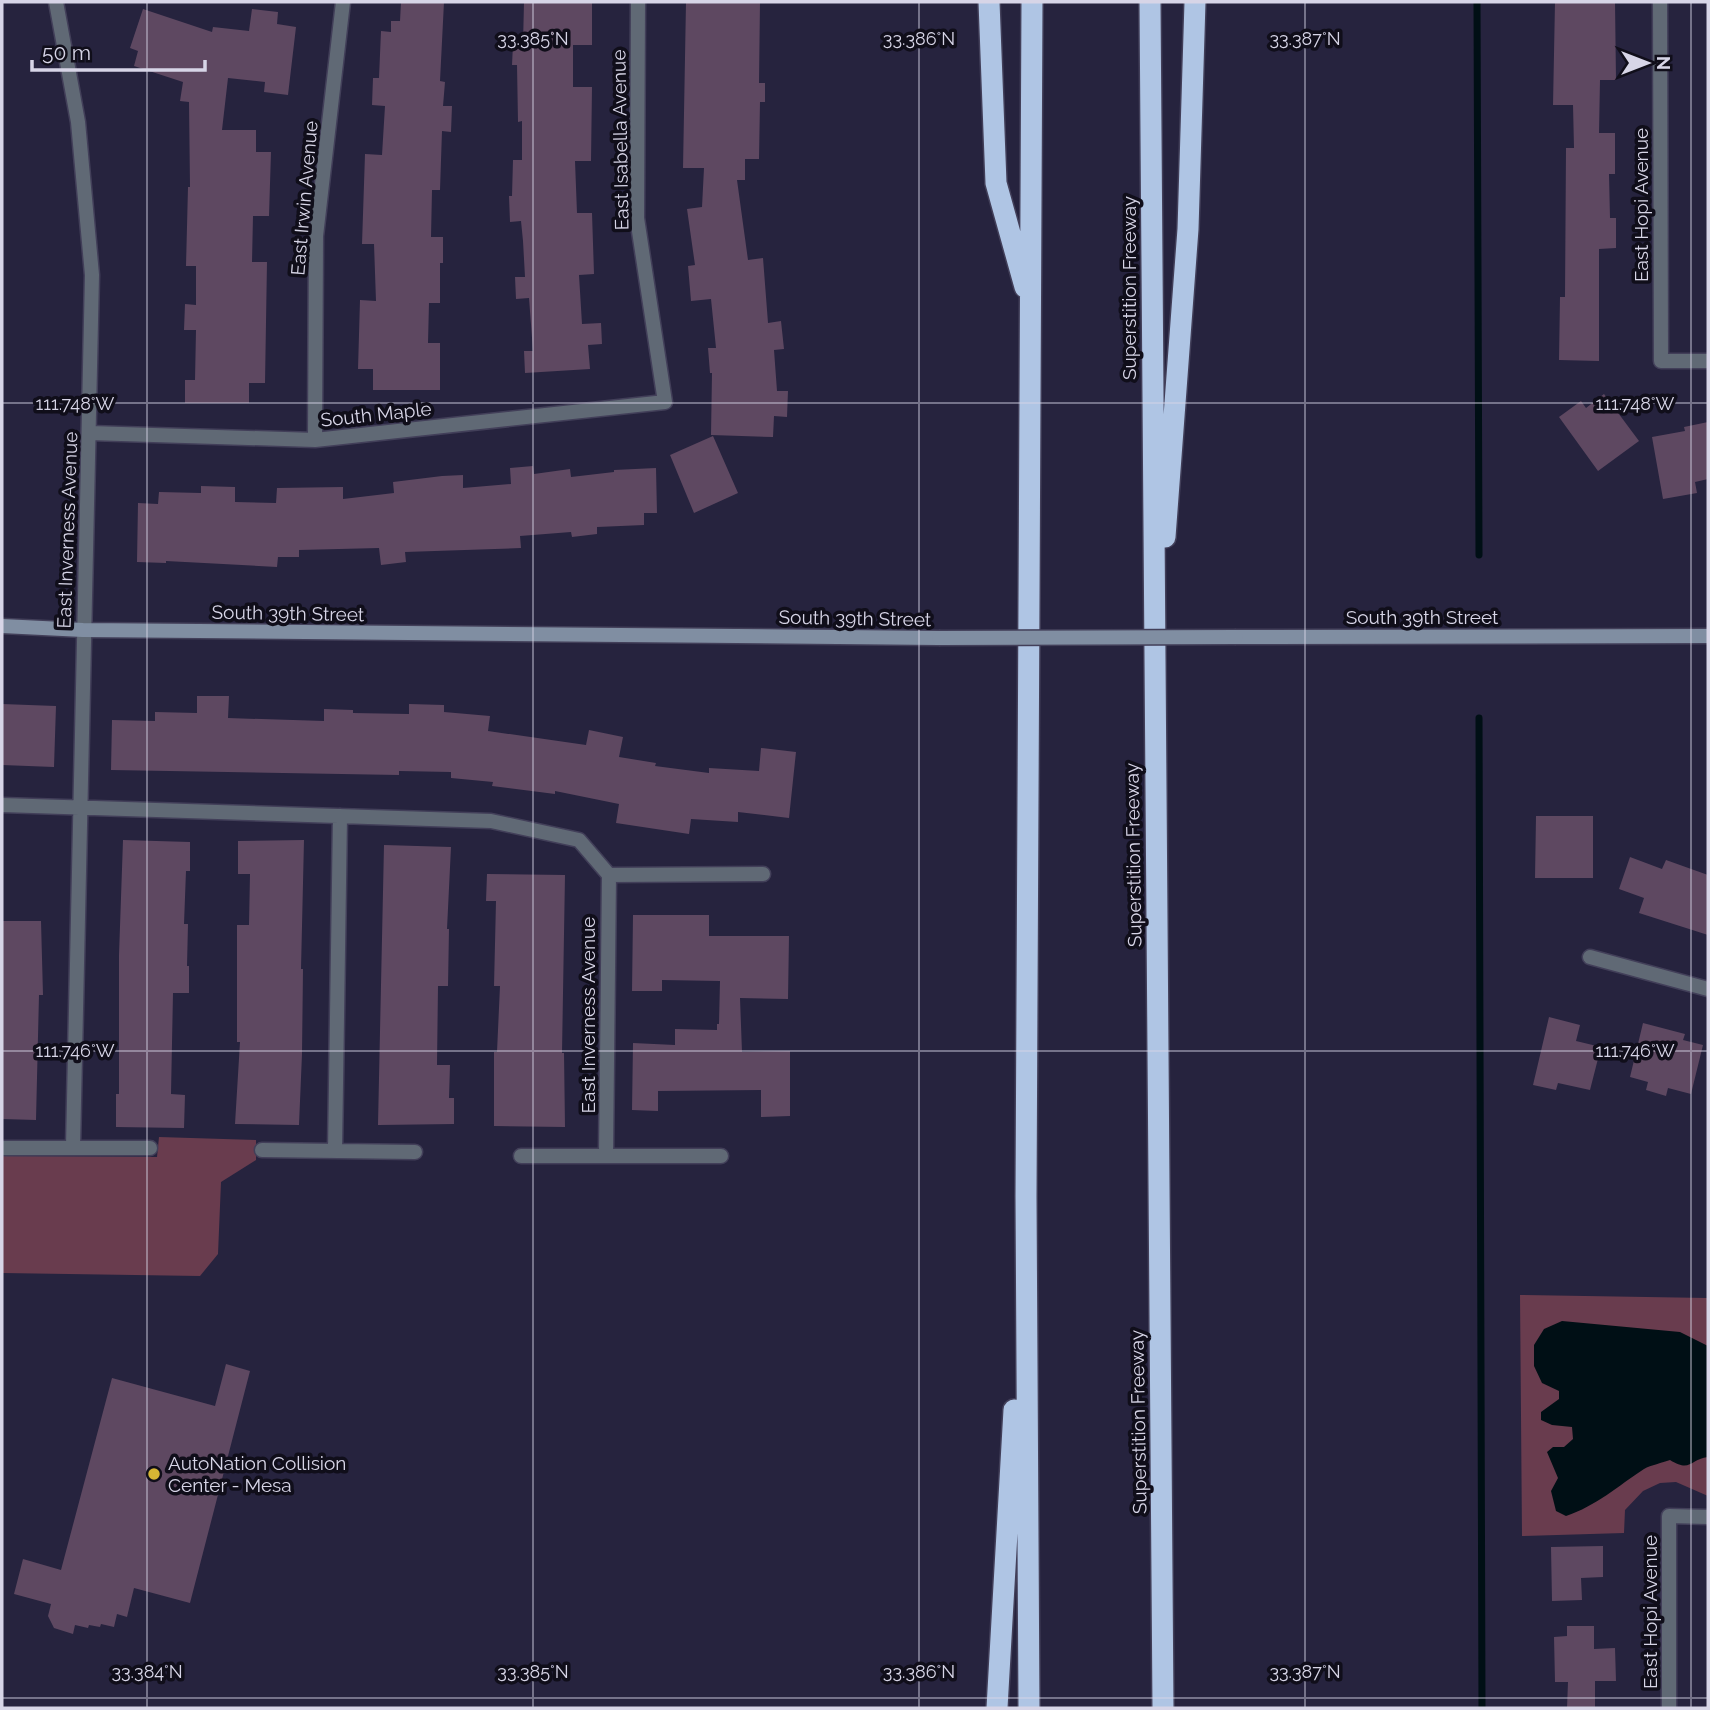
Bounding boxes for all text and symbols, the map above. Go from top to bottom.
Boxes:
scale bar [32,28,205,72]
text: 33.385°N [497,28,569,49]
text: 33.386°N [883,28,955,49]
text: 33.387°N [1269,28,1341,49]
north arrow [1612,28,1682,98]
text: 50 m [42,40,91,65]
street label: East Isabella Avenue [607,49,633,231]
text: N [1653,56,1675,70]
street label: East Irwin Avenue [286,120,322,276]
street label: East Hopi Avenue [1630,128,1652,282]
street label: Superstition Freeway [1118,196,1140,380]
text: 111.748°W [36,393,115,414]
text: 111.748°W [1596,393,1675,414]
street label: South Maple [319,397,433,431]
street label: East Inverness Avenue [53,431,81,629]
street label: South 39th Street [211,601,365,625]
street label: South 39th Street [778,606,932,630]
street label: South 39th Street [1346,606,1499,628]
street label: Superstition Freeway [1120,763,1146,947]
street label: East Inverness Avenue [577,917,599,1113]
text: 111.746°W [35,1040,115,1061]
text: 111.746°W [1595,1040,1675,1061]
street label: Superstition Freeway [1125,1330,1151,1514]
place label: AutoNation Collision Center - Mesa [168,1452,346,1496]
marker: AutoNation Collision Center - Mesa [146,1466,162,1482]
street label: East Hopi Avenue [1639,1535,1661,1689]
text: 33.384°N [111,1661,183,1682]
text: 33.385°N [497,1661,569,1682]
text: 33.386°N [883,1661,955,1682]
text: 33.387°N [1269,1661,1341,1682]

